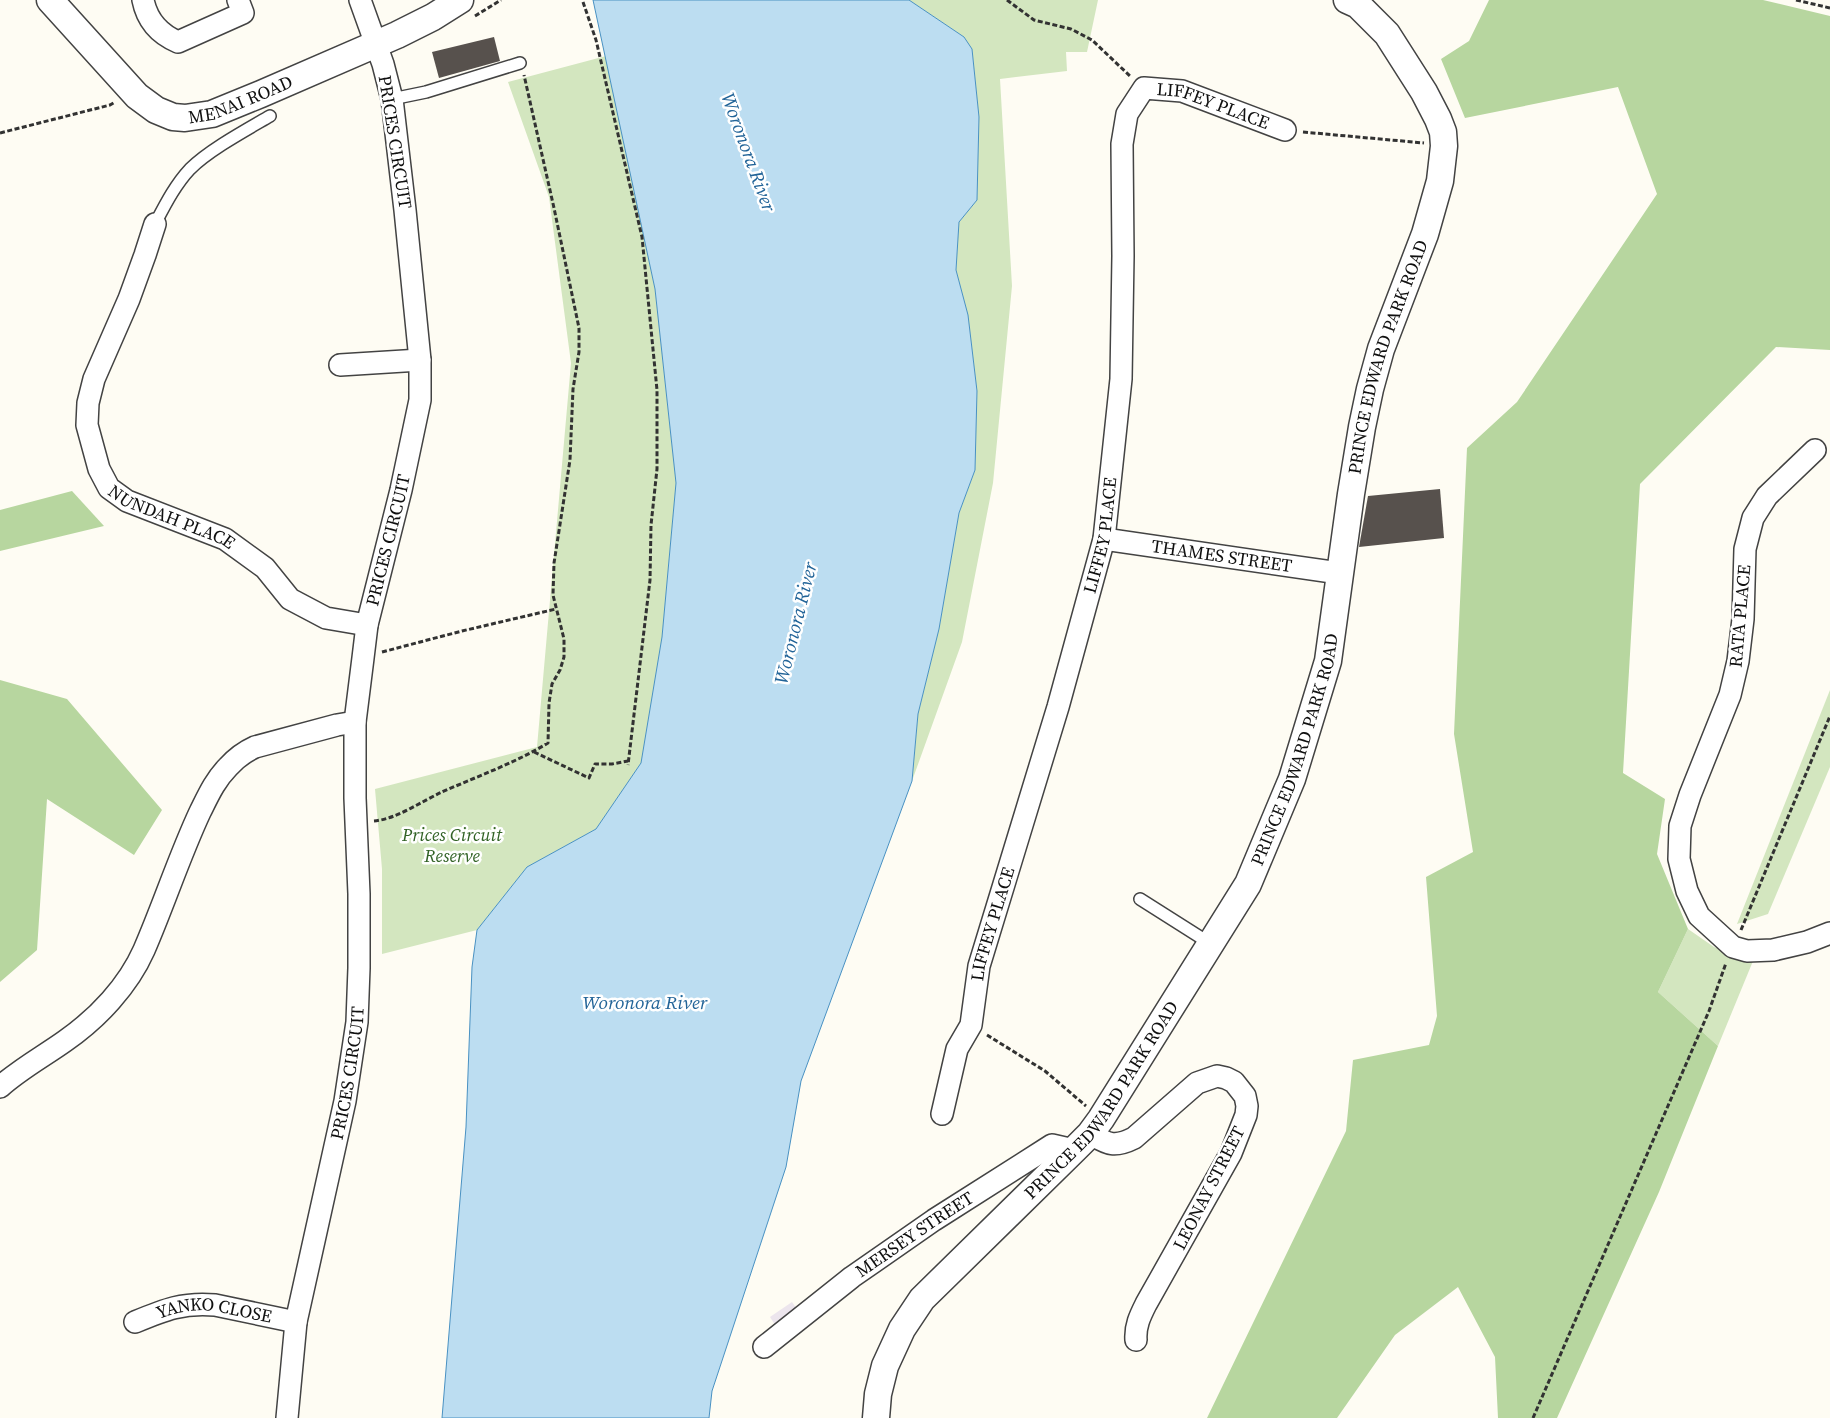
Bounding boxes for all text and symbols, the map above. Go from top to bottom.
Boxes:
street label: MENAI ROAD [186,69,296,129]
street label: PRICES CIRCUIT [373,73,418,211]
street label: LIFFEY PLACE [1156,76,1273,135]
water label: Woronora River [715,89,783,216]
street label: PRINCE EDWARD PARK ROAD [1341,236,1434,476]
street label: PRICES CIRCUIT [359,472,416,609]
street label: LIFFEY PLACE [1077,476,1122,596]
street label: NUNDAH PLACE [103,478,241,555]
street label: THAMES STREET [1150,533,1294,578]
water label: Woronora River [767,558,823,687]
street label: RATA PLACE [1723,563,1756,668]
street label: PRINCE EDWARD PARK ROAD [1244,632,1344,869]
park label: Prices Circuit Reserve [401,822,503,868]
street label: LIFFEY PLACE [964,864,1021,982]
water label: Woronora River [583,989,709,1015]
street label: PRINCE EDWARD PARK ROAD [1018,996,1184,1204]
street label: PRICES CIRCUIT [324,1006,370,1142]
street label: LEONAY STREET [1167,1122,1251,1254]
street label: MERSEY STREET [850,1185,978,1283]
street label: YANKO CLOSE [153,1291,274,1329]

